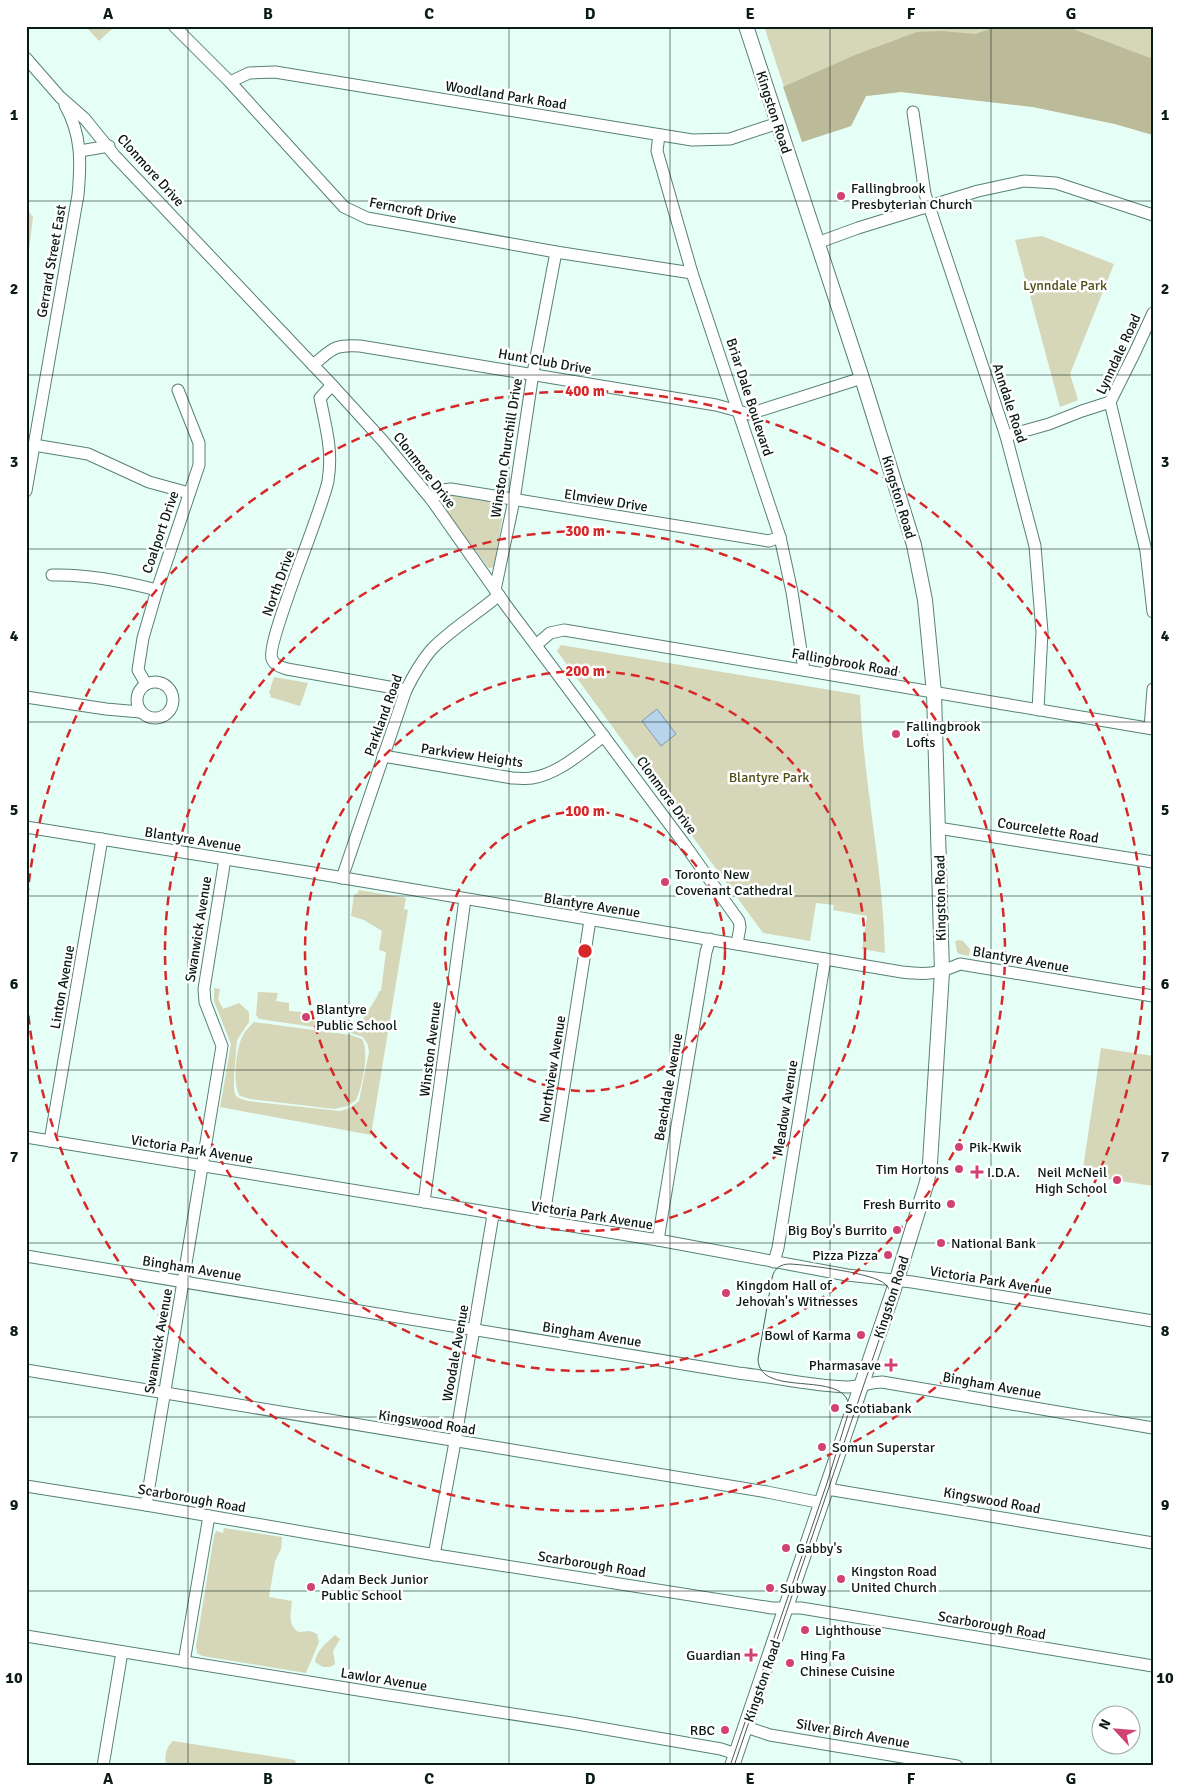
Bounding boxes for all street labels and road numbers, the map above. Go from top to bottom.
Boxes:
street label: Kingston Road [752,69,795,156]
street label: Woodland Park Road [444,78,568,113]
street label: Clonmore Drive [114,130,188,210]
street label: Ferncroft Drive [368,194,458,227]
street label: Gerrard Street East [33,203,70,319]
street label: Lynndale Road [1092,311,1145,397]
street label: Briar Dale Boulevard [722,336,777,458]
street label: Hunt Club Drive [497,345,593,378]
street label: Anndale Road [989,361,1030,445]
street label: Winston Churchill Drive [487,377,526,519]
street label: Clonmore Drive [390,429,460,512]
street label: Kingston Road [878,454,919,541]
street label: Elmview Drive [563,486,649,515]
street label: Coalport Drive [138,489,183,576]
street label: North Drive [259,548,298,619]
street label: Fallingbrook Road [790,645,899,680]
street label: Parkland Road [361,672,406,758]
street label: Parkview Heights [420,740,524,771]
street label: Clonmore Drive [633,753,701,838]
street label: Courcelette Road [996,814,1100,847]
street label: Blantyre Avenue [143,823,242,856]
street label: Kingston Road [931,855,950,941]
street label: Swanwick Avenue [182,875,215,983]
street label: Blantyre Avenue [542,889,641,922]
street label: Blantyre Avenue [971,943,1070,976]
street label: Linton Avenue [47,944,78,1030]
street label: Winston Avenue [416,1000,445,1098]
street label: Northview Avenue [536,1014,569,1124]
street label: Beachdale Avenue [651,1032,686,1142]
street label: Meadow Avenue [770,1059,801,1157]
street label: Victoria Park Avenue [130,1131,254,1168]
street label: Victoria Park Avenue [530,1197,654,1234]
street label: Bingham Avenue [141,1252,243,1285]
street label: Kingston Road [870,1254,913,1341]
street label: Victoria Park Avenue [929,1262,1053,1299]
street label: Swanwick Avenue [141,1287,176,1395]
street label: Woodale Avenue [439,1303,472,1403]
street label: Bingham Avenue [541,1318,643,1351]
street label: Bingham Avenue [941,1368,1043,1403]
street label: Kingswood Road [377,1406,477,1439]
street label: Scarborough Road [137,1481,247,1516]
street label: Kingswood Road [942,1484,1042,1517]
street label: Scarborough Road [537,1548,647,1581]
street label: Scarborough Road [937,1608,1047,1643]
street label: Kingston Road [740,1638,785,1725]
street label: Lawlor Avenue [339,1664,428,1695]
street label: Silver Birch Avenue [795,1715,911,1752]

